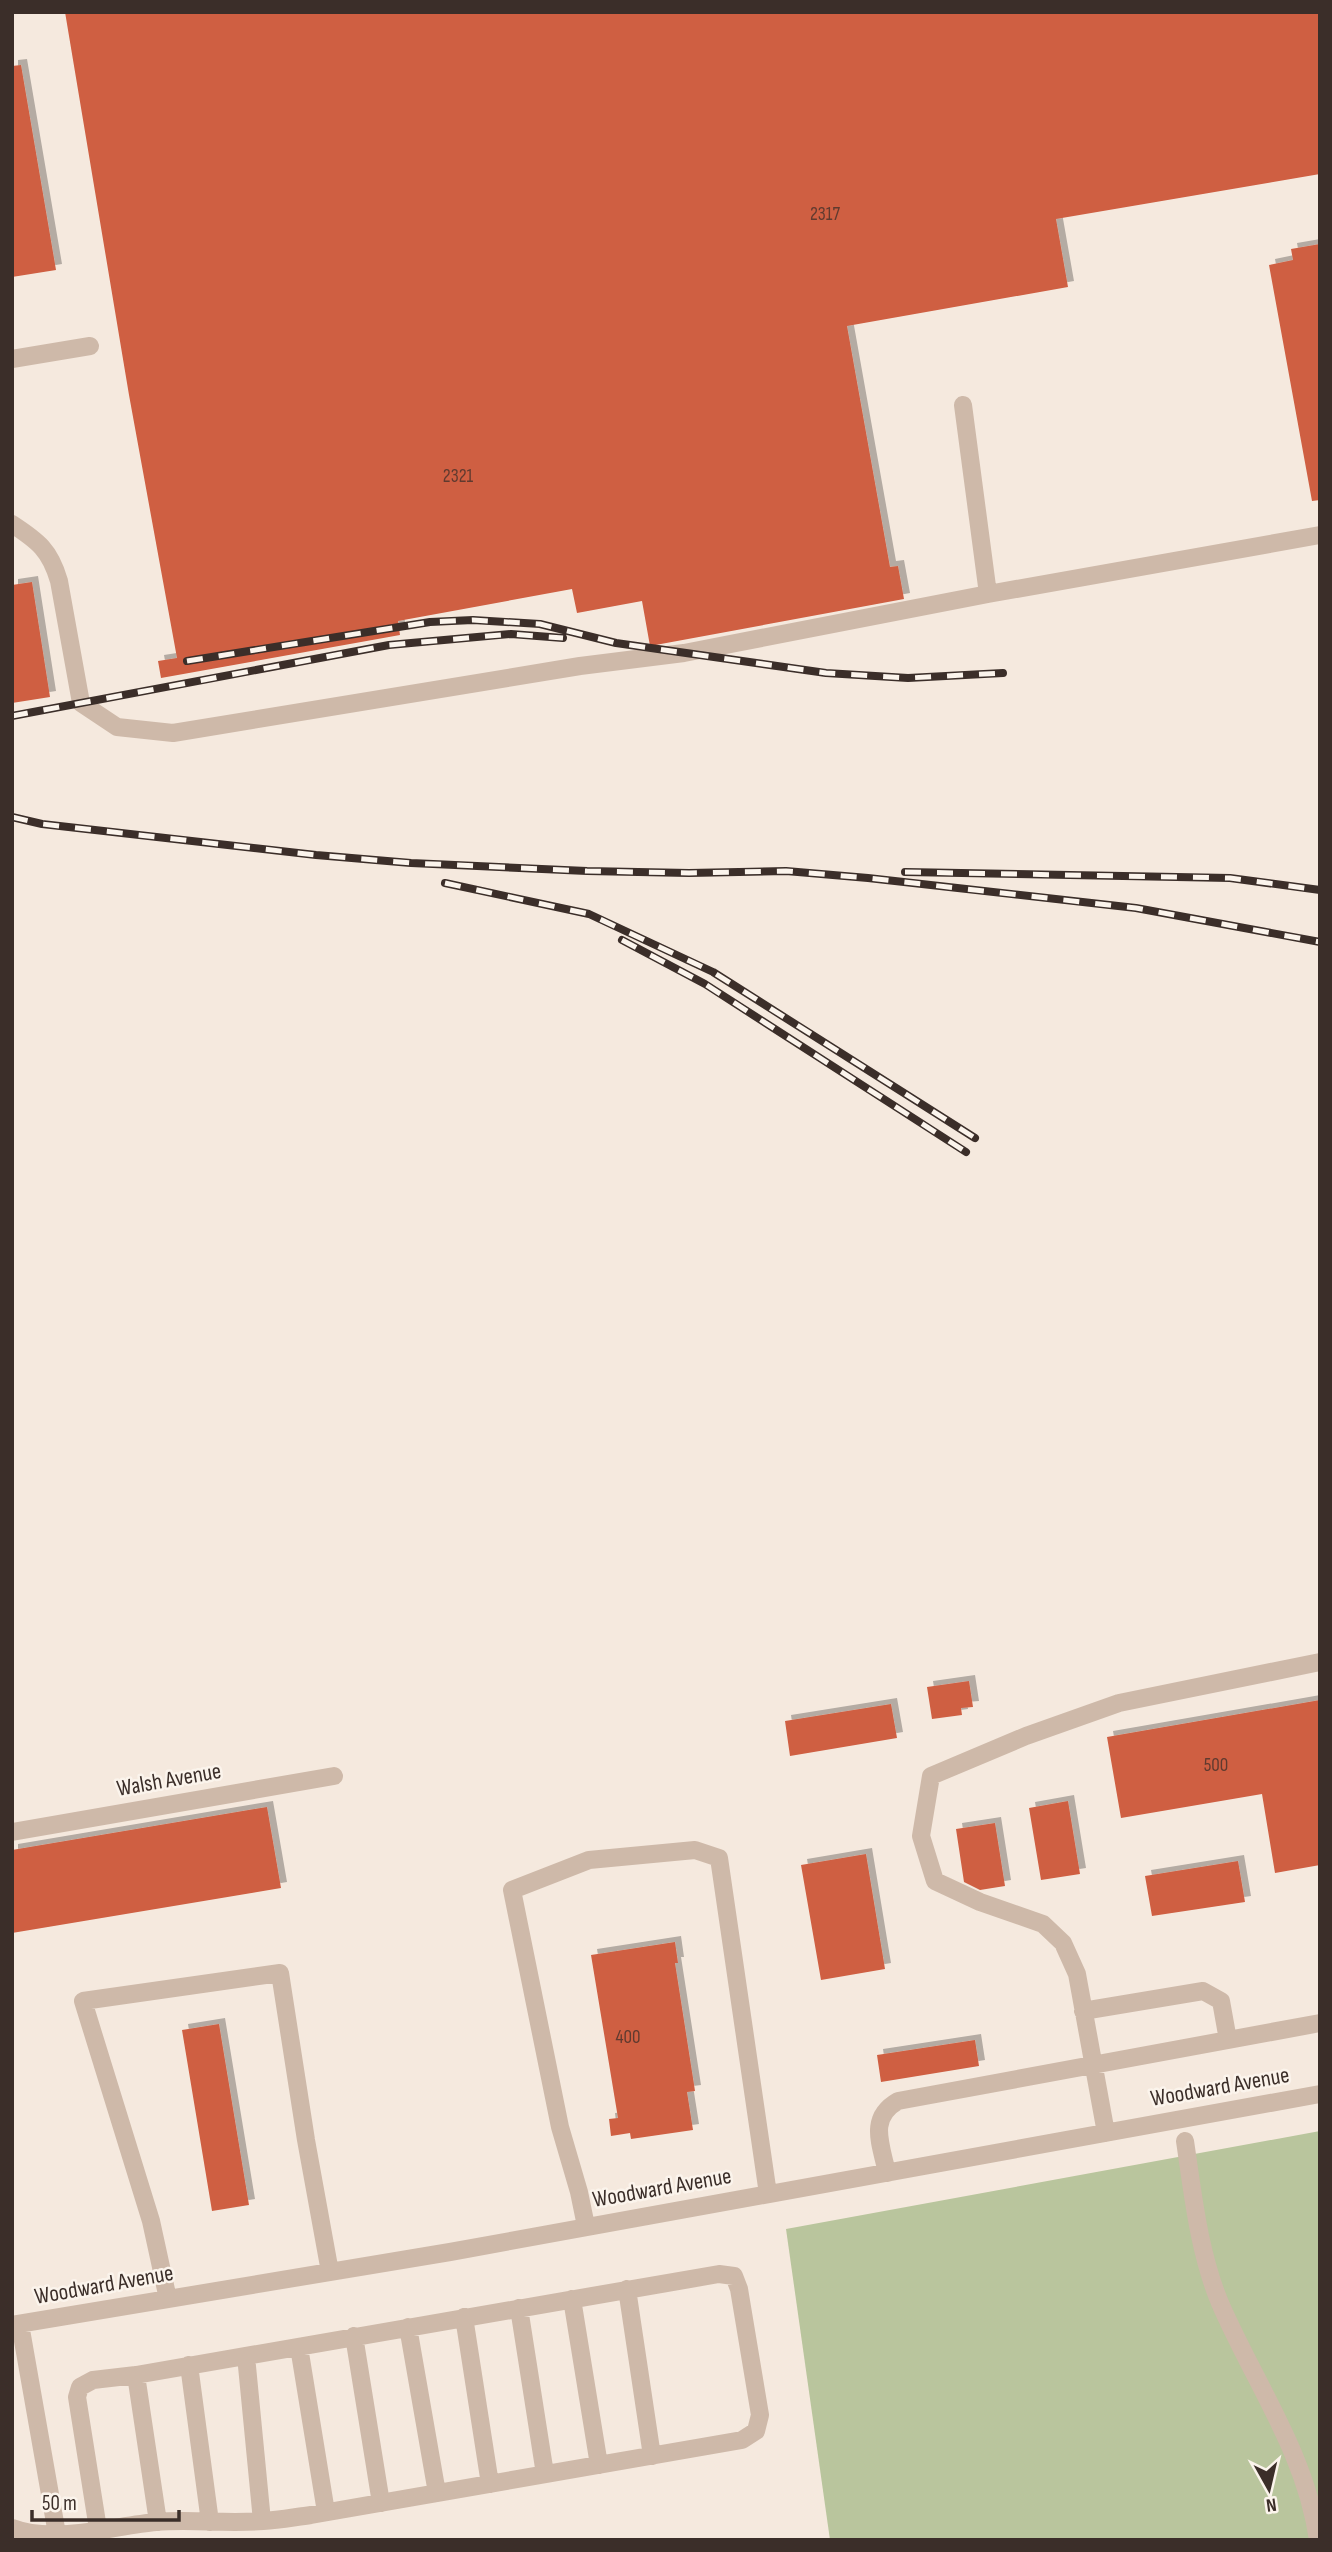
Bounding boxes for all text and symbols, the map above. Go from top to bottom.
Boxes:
house number: 2317 [810,203,840,226]
house number: 2321 [443,465,474,488]
house number: 500 [1204,1754,1228,1777]
street label: Walsh Avenue [115,1757,223,1803]
house number: 400 [616,2026,640,2049]
street label: Woodward Avenue [1148,2061,1292,2113]
street label: Woodward Avenue [590,2162,734,2214]
street label: Woodward Avenue [32,2259,176,2311]
north arrow [1234,2454,1304,2524]
scale bar [32,2478,178,2522]
text: 50 m [42,2491,77,2516]
text: N [1265,2492,1278,2516]

